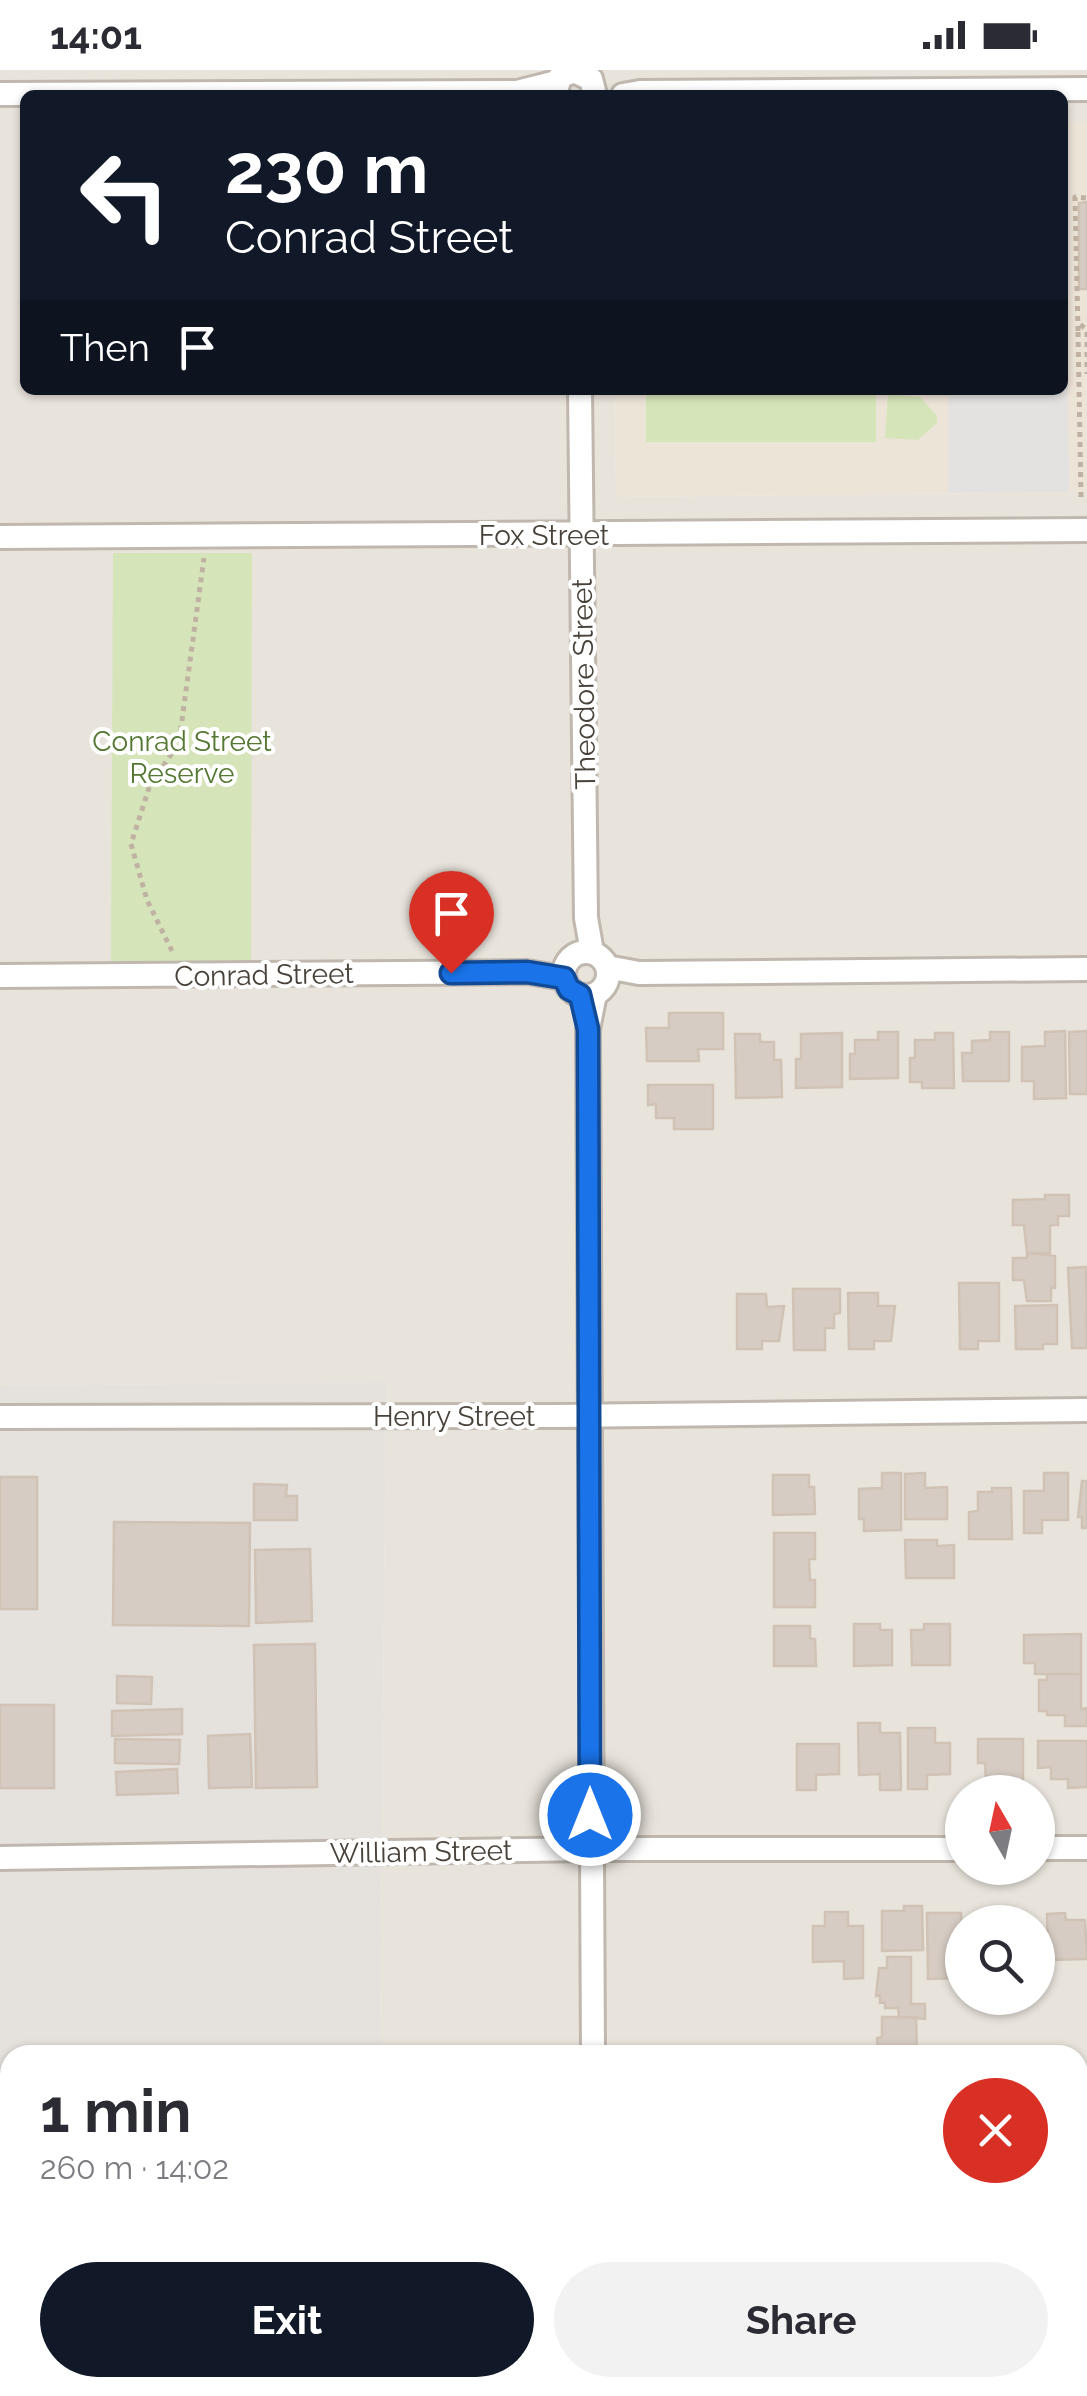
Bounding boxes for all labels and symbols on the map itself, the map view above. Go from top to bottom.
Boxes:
street label: Fox Street [479,519,610,552]
street label: Theodore Street [566,578,602,790]
park label: Conrad Street Reserve [92,725,272,790]
pin [409,871,494,974]
street label: Conrad Street [174,957,355,993]
street label: Henry Street [373,1400,536,1433]
position arrow [538,1763,642,1867]
north arrow [945,1775,1055,1885]
street label: William Street [329,1834,513,1870]

